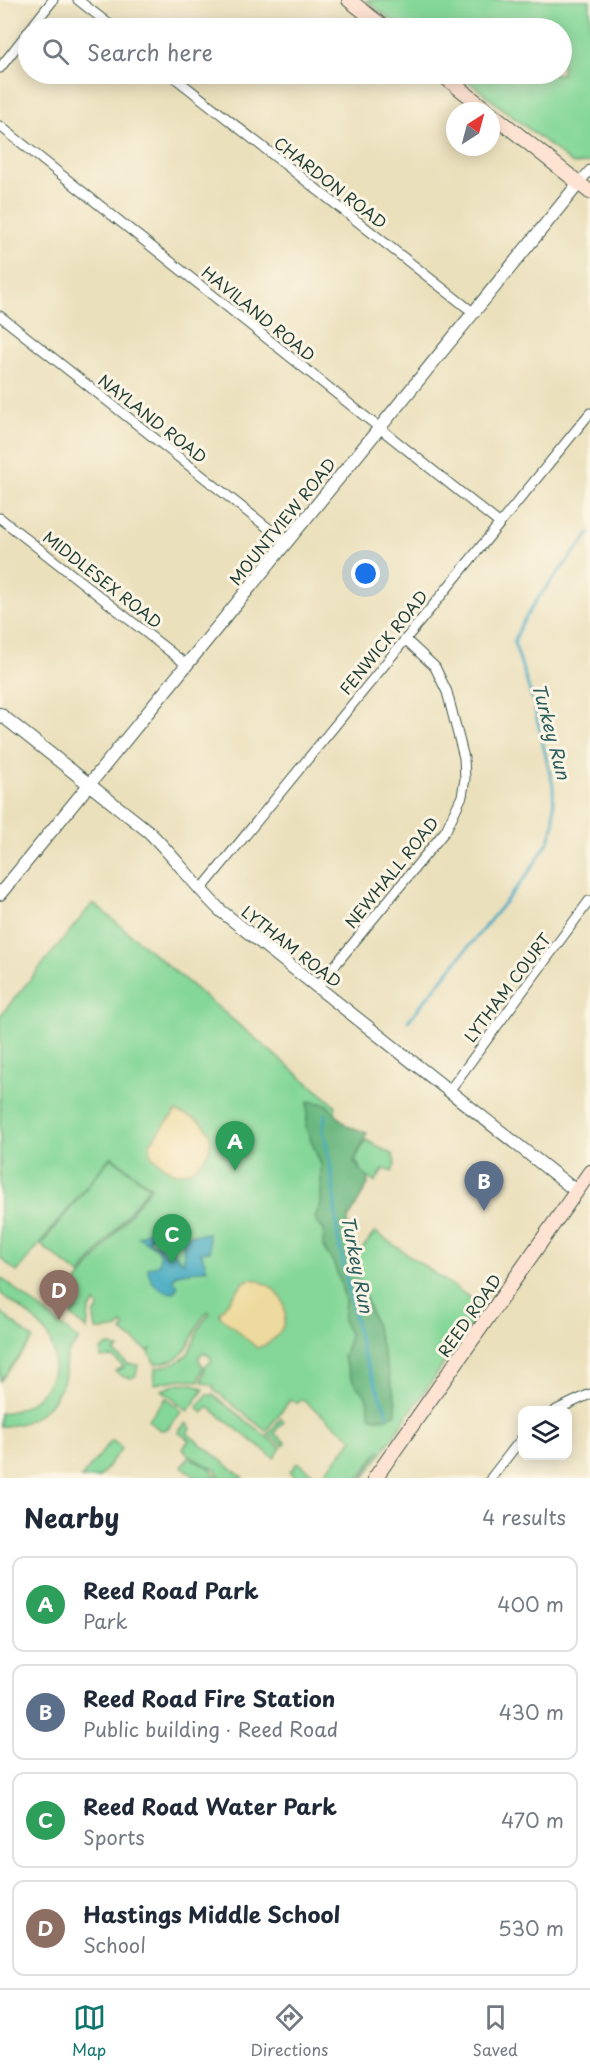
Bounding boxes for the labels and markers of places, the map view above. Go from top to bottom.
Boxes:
pin: A [216,1122,254,1171]
pin: B [464,1162,504,1211]
pin: C [152,1214,192,1264]
pin: D [40,1270,78,1320]

